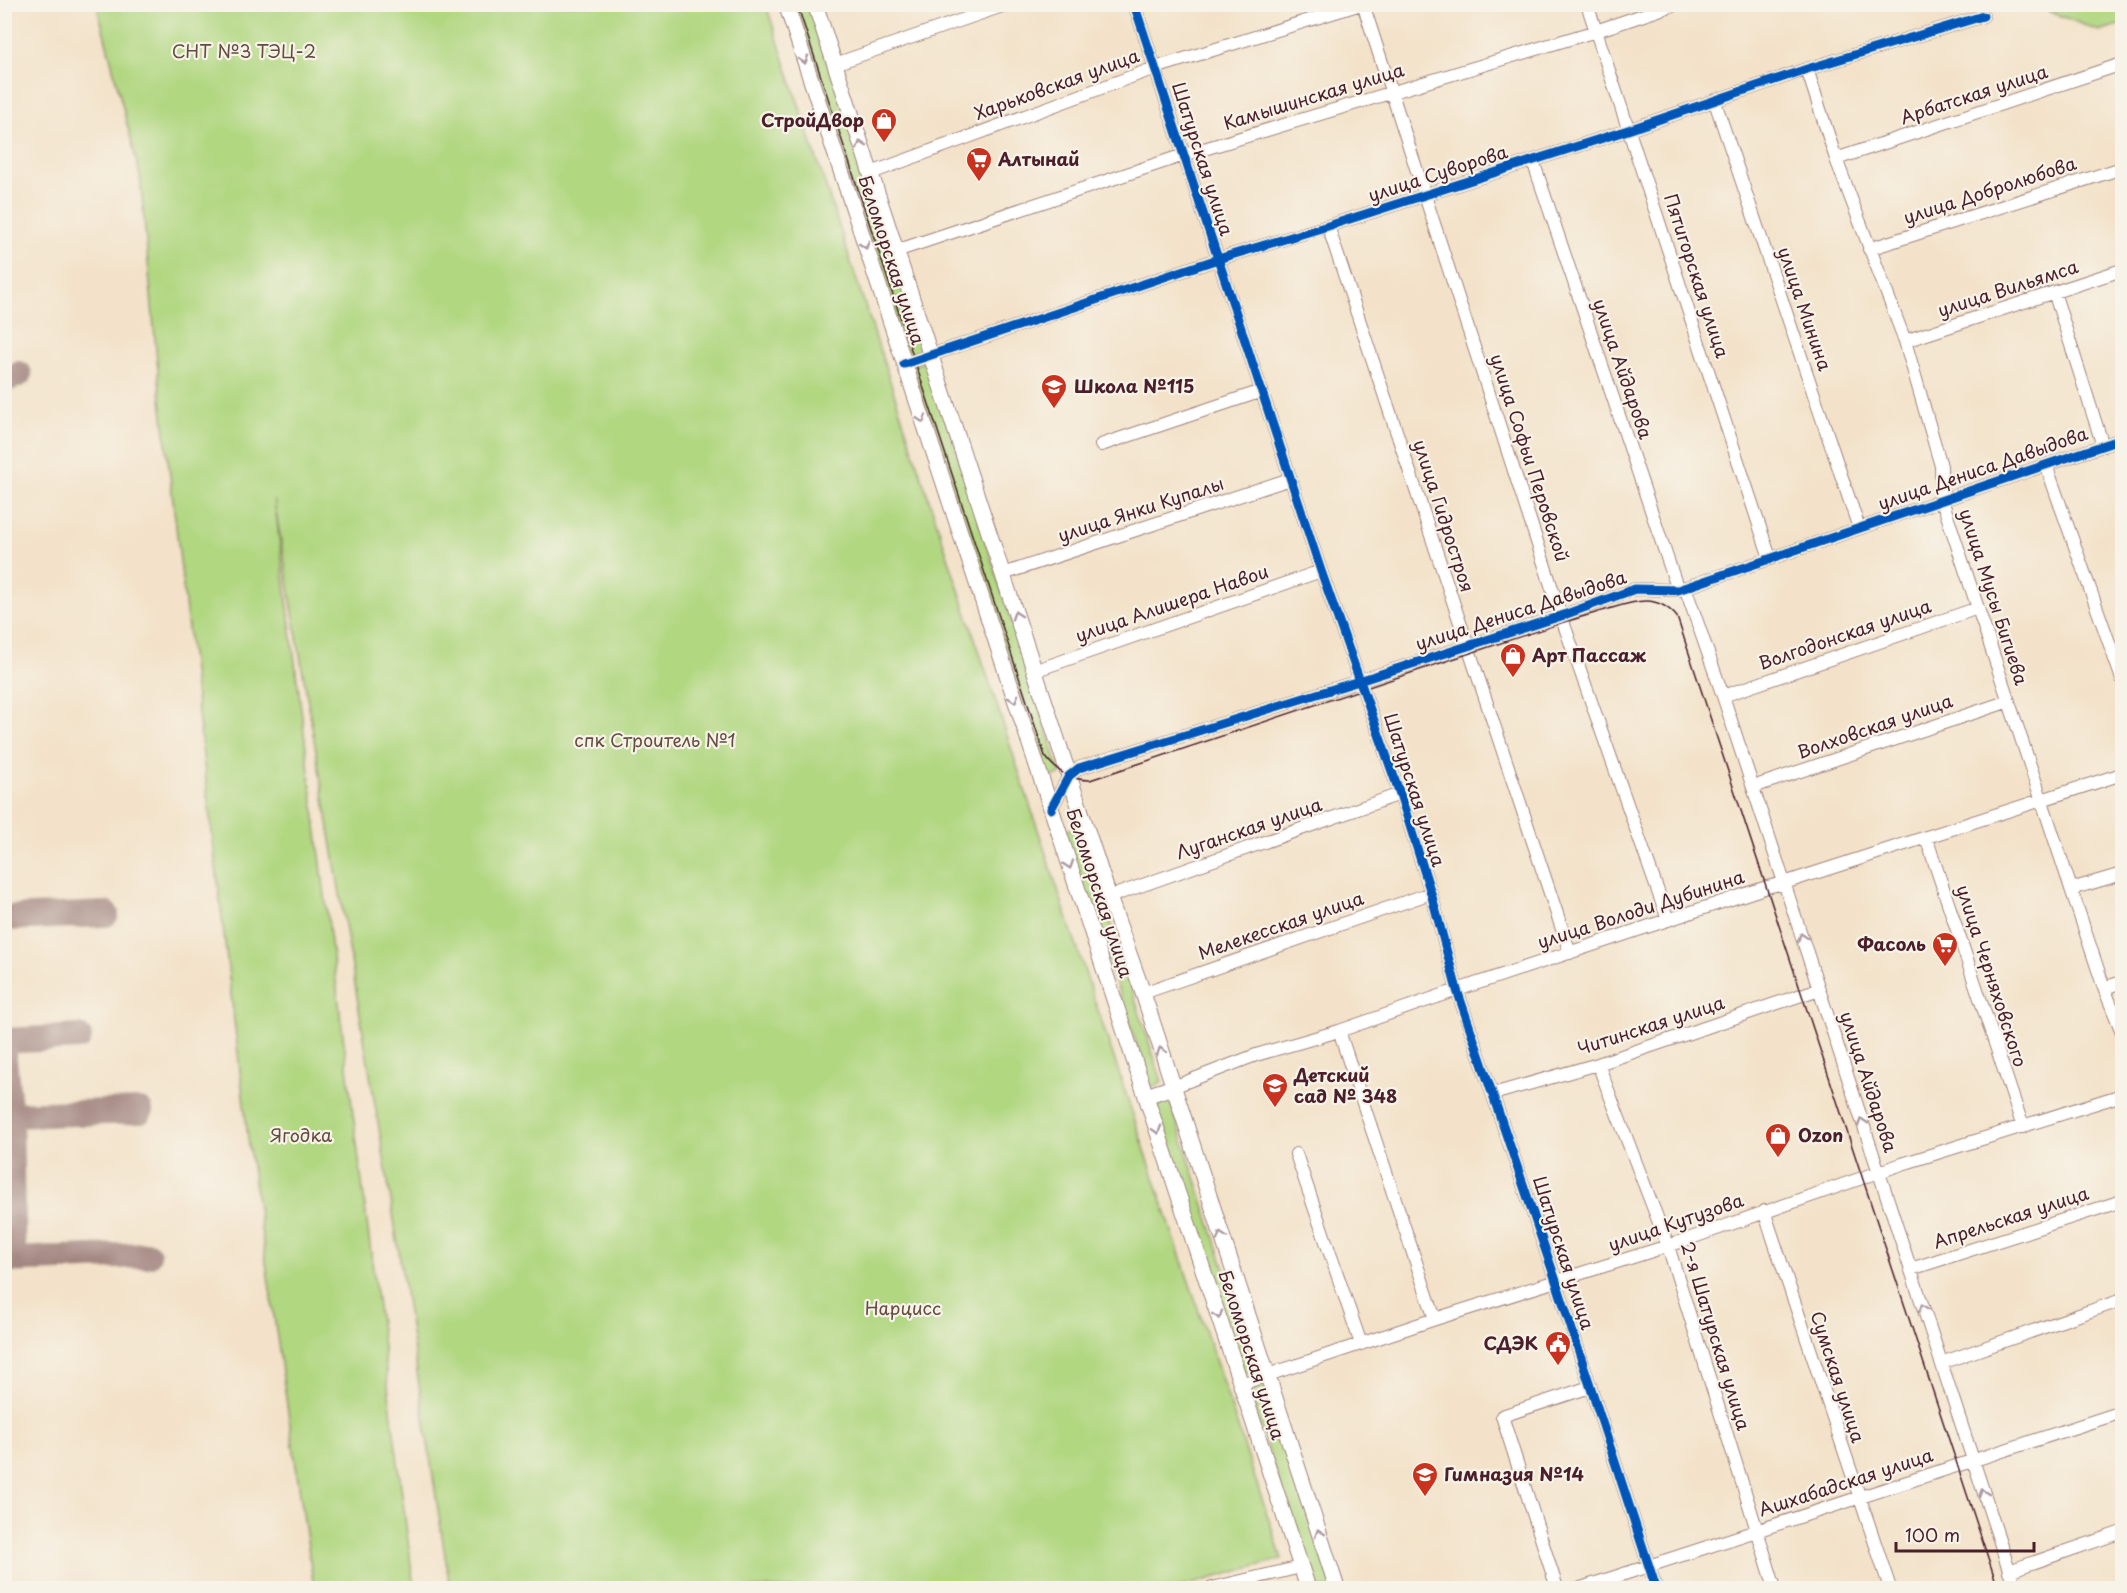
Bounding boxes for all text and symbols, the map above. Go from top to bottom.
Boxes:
park label: СНТ №3 ТЭЦ-2 [172,37,316,64]
street label: Харьковская улица [970,41,1143,126]
one-way arrow [797,54,809,65]
street label: Камышинская улица [1220,55,1408,136]
street label: Арбатская улица [1896,57,2051,130]
street label: Шатурская улица [1166,78,1241,239]
place label: СтройДвор [761,106,864,133]
shop icon: СтройДвор [869,106,899,144]
street label: улица Суворова [1364,137,1512,208]
one-way arrow [856,140,869,151]
supermarket icon: Алтынай [964,145,994,183]
place label: Алтынай [997,145,1080,172]
street label: улица Добролюбова [1900,149,2080,230]
street label: Беломорская улица [852,171,933,348]
street label: Пятигорская улица [1658,190,1737,362]
one-way arrow [858,239,870,250]
street label: улица Минина [1772,243,1839,375]
street label: улица Вильямса [1934,252,2082,323]
street label: улица Айдарова [1587,295,1660,443]
street label: улица Софьи Перовской [1484,350,1577,565]
school or university icon: Школа №115 [1039,372,1069,410]
place label: Школа №115 [1074,372,1195,399]
one-way arrow [915,413,928,424]
street label: улица Дениса Давыдова [1874,419,2092,516]
street label: улица Гидростроя [1407,436,1482,595]
street label: улица Янки Купалы [1054,469,1227,548]
street label: улица Мусы Бигиева [1953,505,2036,689]
street label: улица Алишера Навои [1071,557,1272,648]
street label: улица Дениса Давыдова [1412,562,1630,656]
street label: Волгодонская улица [1755,591,1935,676]
one-way arrow [1011,610,1023,621]
shop icon: Арт Пассаж [1498,641,1528,679]
place label: Арт Пассаж [1532,641,1647,668]
street label: Волховская улица [1793,686,1957,765]
one-way arrow [1007,693,1020,704]
street label: Шатурская улица [1378,709,1453,870]
park label: спк Строитель №1 [574,726,736,753]
street label: Луганская улица [1172,790,1326,865]
street label: Беломорская улица [1060,804,1141,981]
one-way arrow [1062,859,1074,870]
street label: улица Володи Дубинина [1534,862,1748,955]
street label: улица Черняховского [1950,881,2035,1070]
street label: Мелекесская улица [1194,883,1367,966]
place label: Фасоль [1857,930,1926,957]
supermarket icon: Фасоль [1930,930,1960,968]
one-way arrow [1797,932,1809,943]
street label: Читинская улица [1573,988,1728,1061]
street label: улица Айдарова [1834,1008,1905,1156]
one-way arrow [1156,1046,1169,1057]
place label: Детский сад № 348 [1293,1061,1397,1109]
school or university icon: Детский сад № 348 [1260,1071,1290,1109]
one-way arrow [1857,1117,1869,1128]
park label: Ягодка [270,1121,333,1148]
shop icon: Ozon [1763,1121,1793,1159]
place label: Ozon [1798,1121,1843,1148]
one-way arrow [1149,1124,1162,1135]
street label: Шатурская улица [1527,1172,1602,1333]
street label: Апрельская улица [1929,1178,2092,1254]
street label: улица Кутузова [1604,1186,1748,1257]
one-way arrow [1216,1231,1229,1242]
street label: 2-я Шатурская улица [1675,1238,1758,1434]
street label: Беломорская улица [1212,1266,1293,1443]
park label: Нарцисс [865,1294,941,1321]
one-way arrow [1918,1303,1930,1314]
street label: Сумская улица [1804,1307,1873,1446]
one-way arrow [1210,1309,1223,1320]
place label: СДЭК [1484,1329,1539,1356]
public building icon: СДЭК [1543,1329,1573,1367]
street label: Ашхабадская улица [1755,1440,1937,1523]
school or university icon: Гимназия №14 [1410,1460,1440,1498]
place label: Гимназия №14 [1444,1460,1584,1487]
one-way arrow [1978,1488,1991,1499]
scale bar [1896,1515,2034,1553]
text: 100 m [1905,1521,1960,1548]
one-way arrow [1313,1528,1326,1539]

